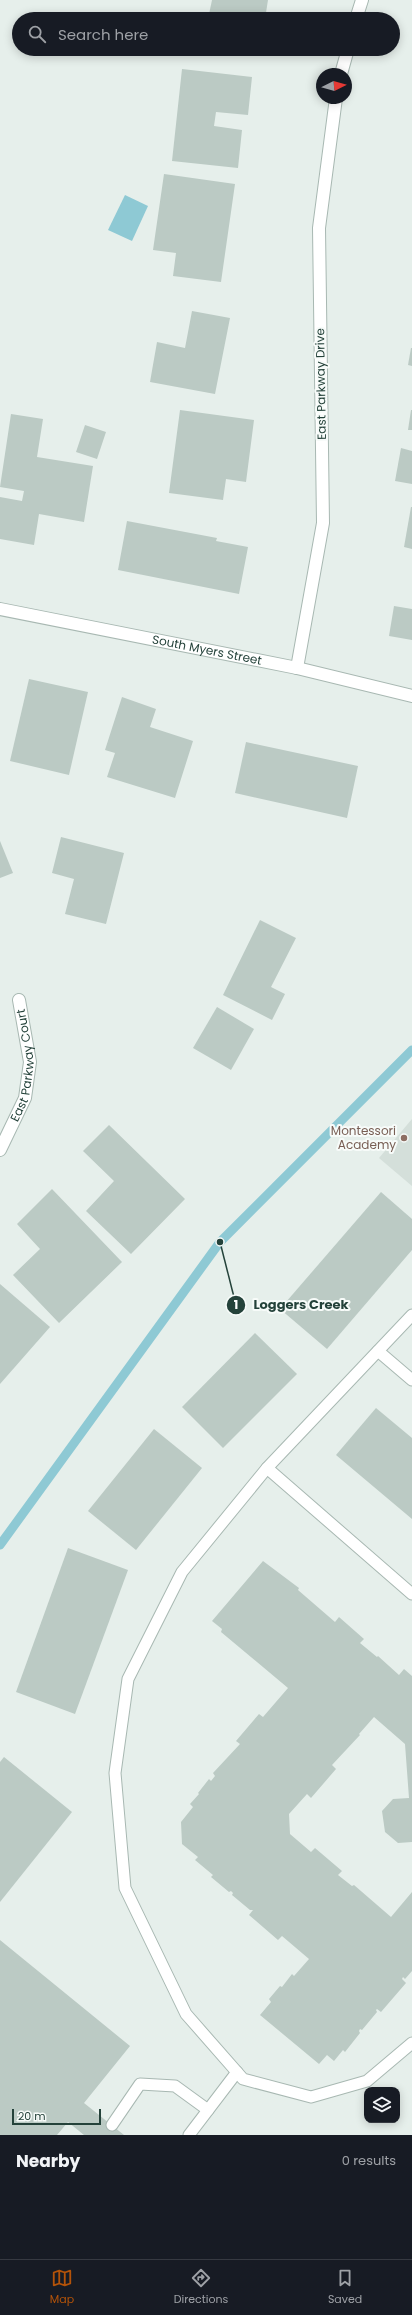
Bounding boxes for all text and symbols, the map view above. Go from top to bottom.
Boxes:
search box [12,12,400,56]
icon: search [26,23,48,45]
text: Search here [58,24,148,45]
north arrow [316,68,352,104]
street label: East Parkway Drive [311,328,330,440]
street label: South Myers Street [151,630,263,669]
street label: East Parkway Court [6,1008,38,1124]
place label: Montessori Academy [331,1122,396,1153]
marker: Montessori Academy [399,1133,409,1143]
callout: Loggers Creek [226,1292,357,1317]
text: Loggers Creek [253,1295,349,1314]
text: 1 [234,1296,238,1313]
map controls [364,2087,400,2123]
button: layers [364,2087,400,2123]
scale bar [12,2107,101,2126]
text: 20 m [18,2108,46,2124]
text: Nearby [16,2149,80,2173]
text: 0 results [342,2151,396,2170]
tab: Map [50,2267,74,2308]
tab: Directions [174,2267,228,2308]
tab: Saved [328,2267,362,2308]

